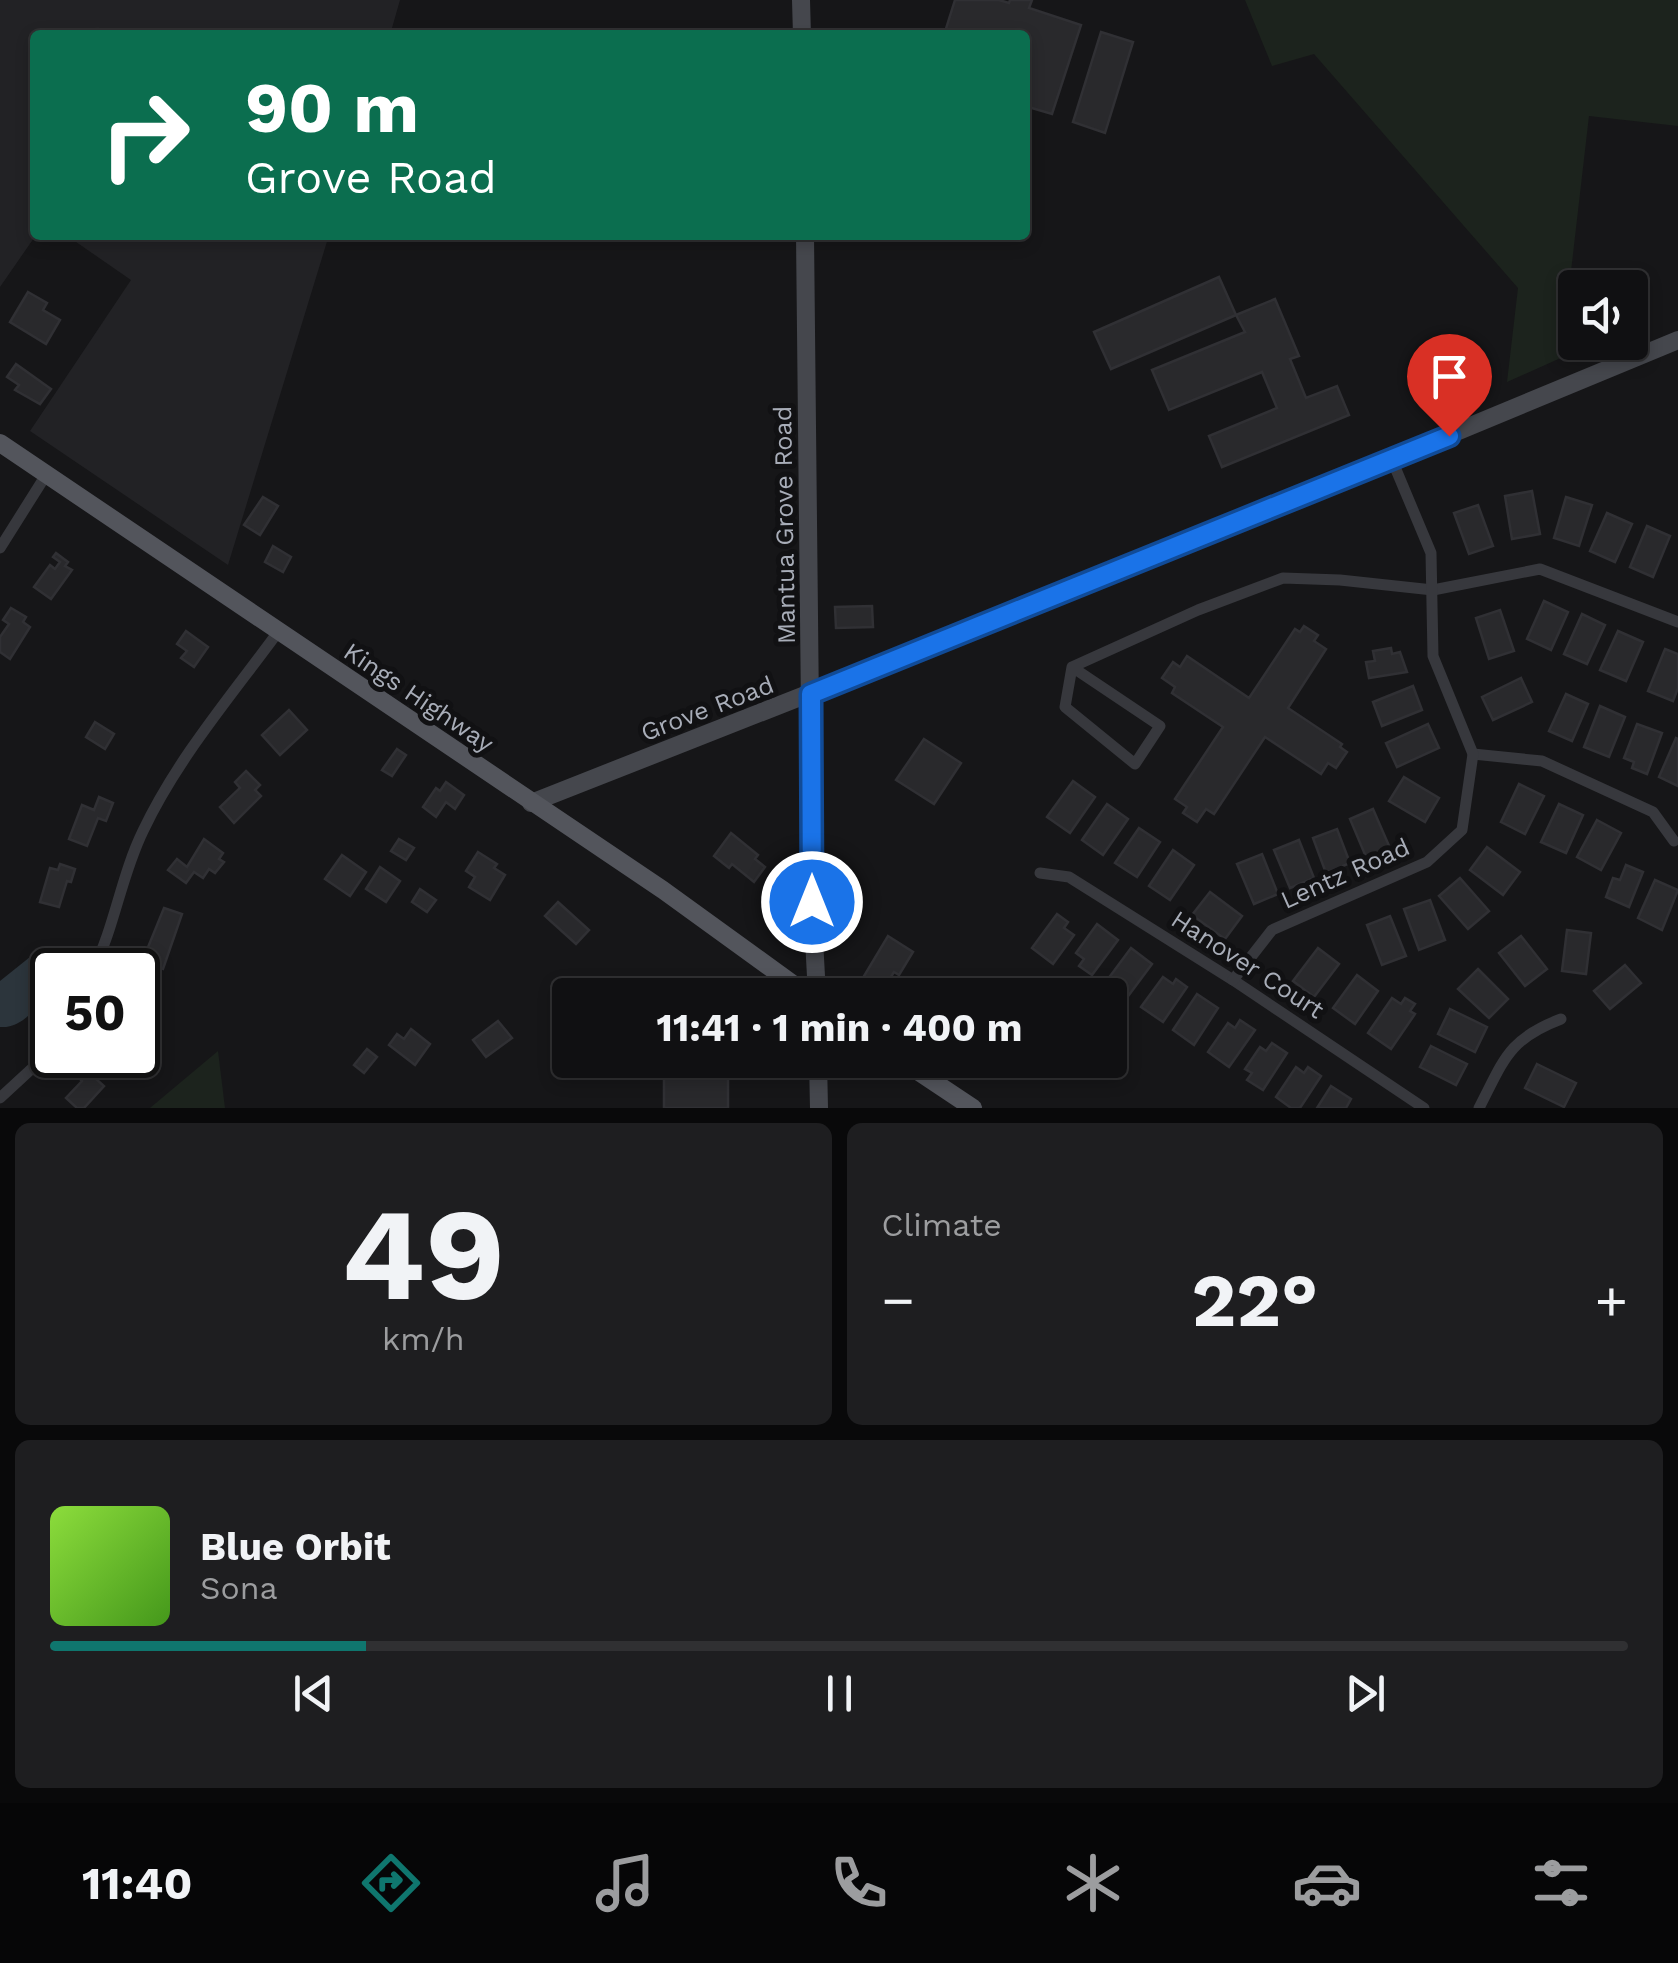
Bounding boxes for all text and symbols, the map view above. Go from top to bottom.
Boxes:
text: 90 m [245,67,419,149]
icon: right [80,70,210,200]
text: Grove Road [245,151,497,204]
map controls [1558,270,1648,360]
button: sound [1558,270,1648,360]
pin [1407,334,1492,437]
icon: arrive [1422,349,1477,404]
street label: Mantua Grove Road [768,405,801,644]
street label: Kings Highway [338,637,499,758]
street label: Grove Road [637,670,778,747]
street label: Lentz Road [1276,832,1414,915]
position arrow [760,850,864,954]
street label: Hanover Court [1166,904,1330,1025]
speed limit sign: 50 [30,948,160,1078]
text: 11:41 · 1 min · 400 m [657,1006,1022,1050]
text: 49 [341,1178,505,1331]
text: Climate [882,1206,1002,1244]
text: 22° [1191,1256,1318,1344]
text: − [882,1268,915,1332]
text: + [1595,1268,1628,1332]
text: km/h [382,1320,464,1358]
text: Blue Orbit [200,1525,391,1569]
text: Sona [200,1569,278,1607]
icon: previous [286,1666,341,1721]
icon: pause [812,1666,867,1721]
icon: next [1338,1666,1393,1721]
icon: directions [356,1848,426,1918]
icon: music [590,1848,660,1918]
icon: phone [824,1848,894,1918]
icon: climate [1058,1848,1128,1918]
icon: car [1292,1848,1362,1918]
icon: filters [1526,1848,1596,1918]
text: 11:40 [82,1857,192,1910]

